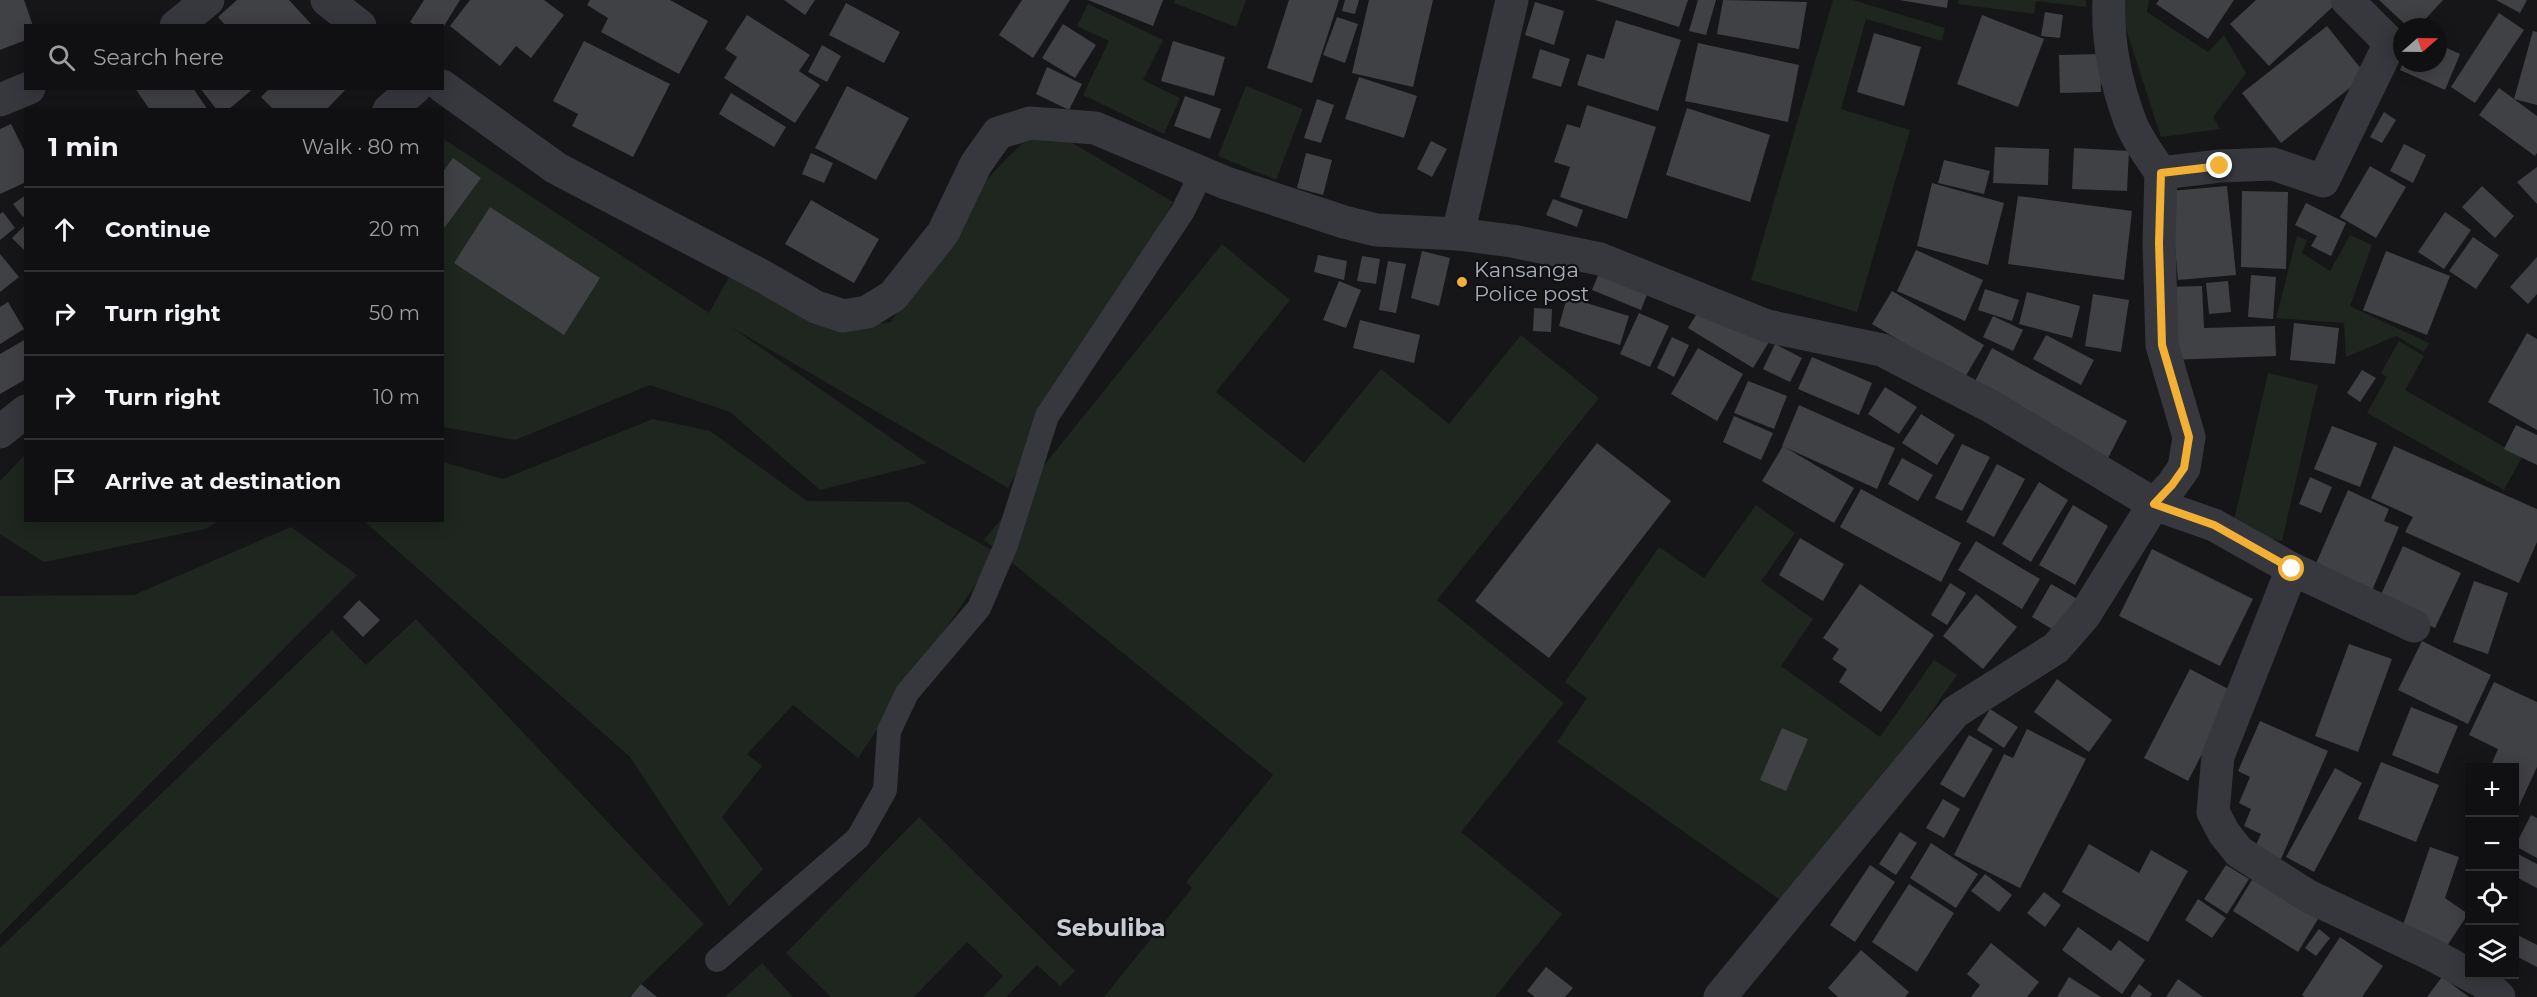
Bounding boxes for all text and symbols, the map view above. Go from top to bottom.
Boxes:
north arrow [2393,18,2447,72]
search box [24,24,444,90]
icon: search [45,41,78,74]
text: Search here [93,44,224,71]
text: 1 min [48,131,119,163]
text: Walk · 80 m [302,135,420,159]
route end [2206,152,2232,178]
icon: ahead [48,213,81,246]
text: Continue [105,216,211,243]
text: 20 m [369,217,420,241]
place label: Kansanga Police post [1474,257,1589,306]
marker: Kansanga Police post [1455,275,1469,289]
icon: right [48,297,81,330]
text: Turn right [105,300,220,327]
text: 50 m [369,301,420,325]
icon: right [48,381,81,414]
text: Turn right [105,384,220,411]
text: 10 m [373,385,420,409]
icon: arrive [48,465,81,498]
text: Arrive at destination [105,468,341,495]
route start [2278,555,2304,581]
map controls [2465,763,2519,979]
button: + [2465,763,2519,817]
button: − [2465,817,2519,871]
button: locate [2465,871,2519,925]
district label: Sebuliba [1056,913,1166,942]
button: layers [2465,925,2519,979]

